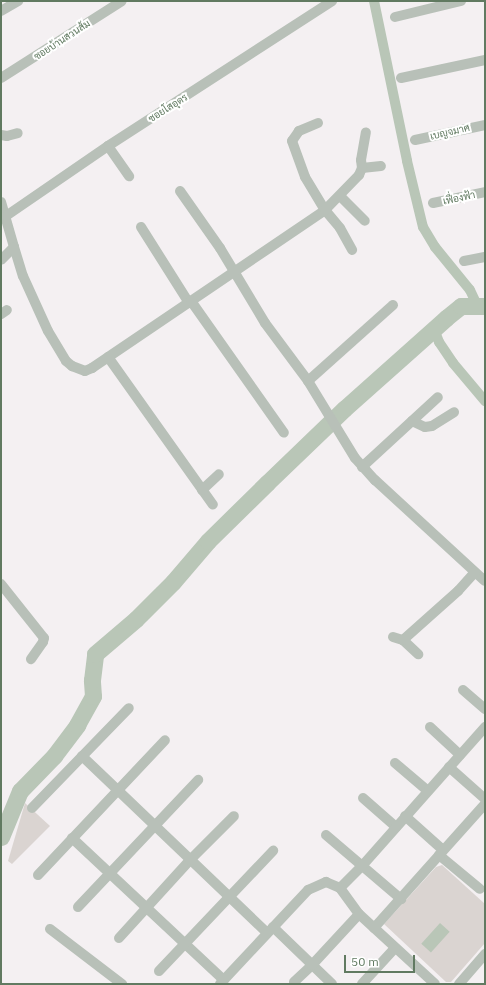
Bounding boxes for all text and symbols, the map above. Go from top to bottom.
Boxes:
street label: ซอยบ้านสวนส้ม [32,17,92,63]
street label: ซอยโสอุดร [146,91,190,125]
street label: เบญจมาศ [429,122,471,142]
street label: เฟื่องฟ้า [442,189,476,207]
scale bar [346,947,417,973]
text: 50 m [351,954,379,969]

